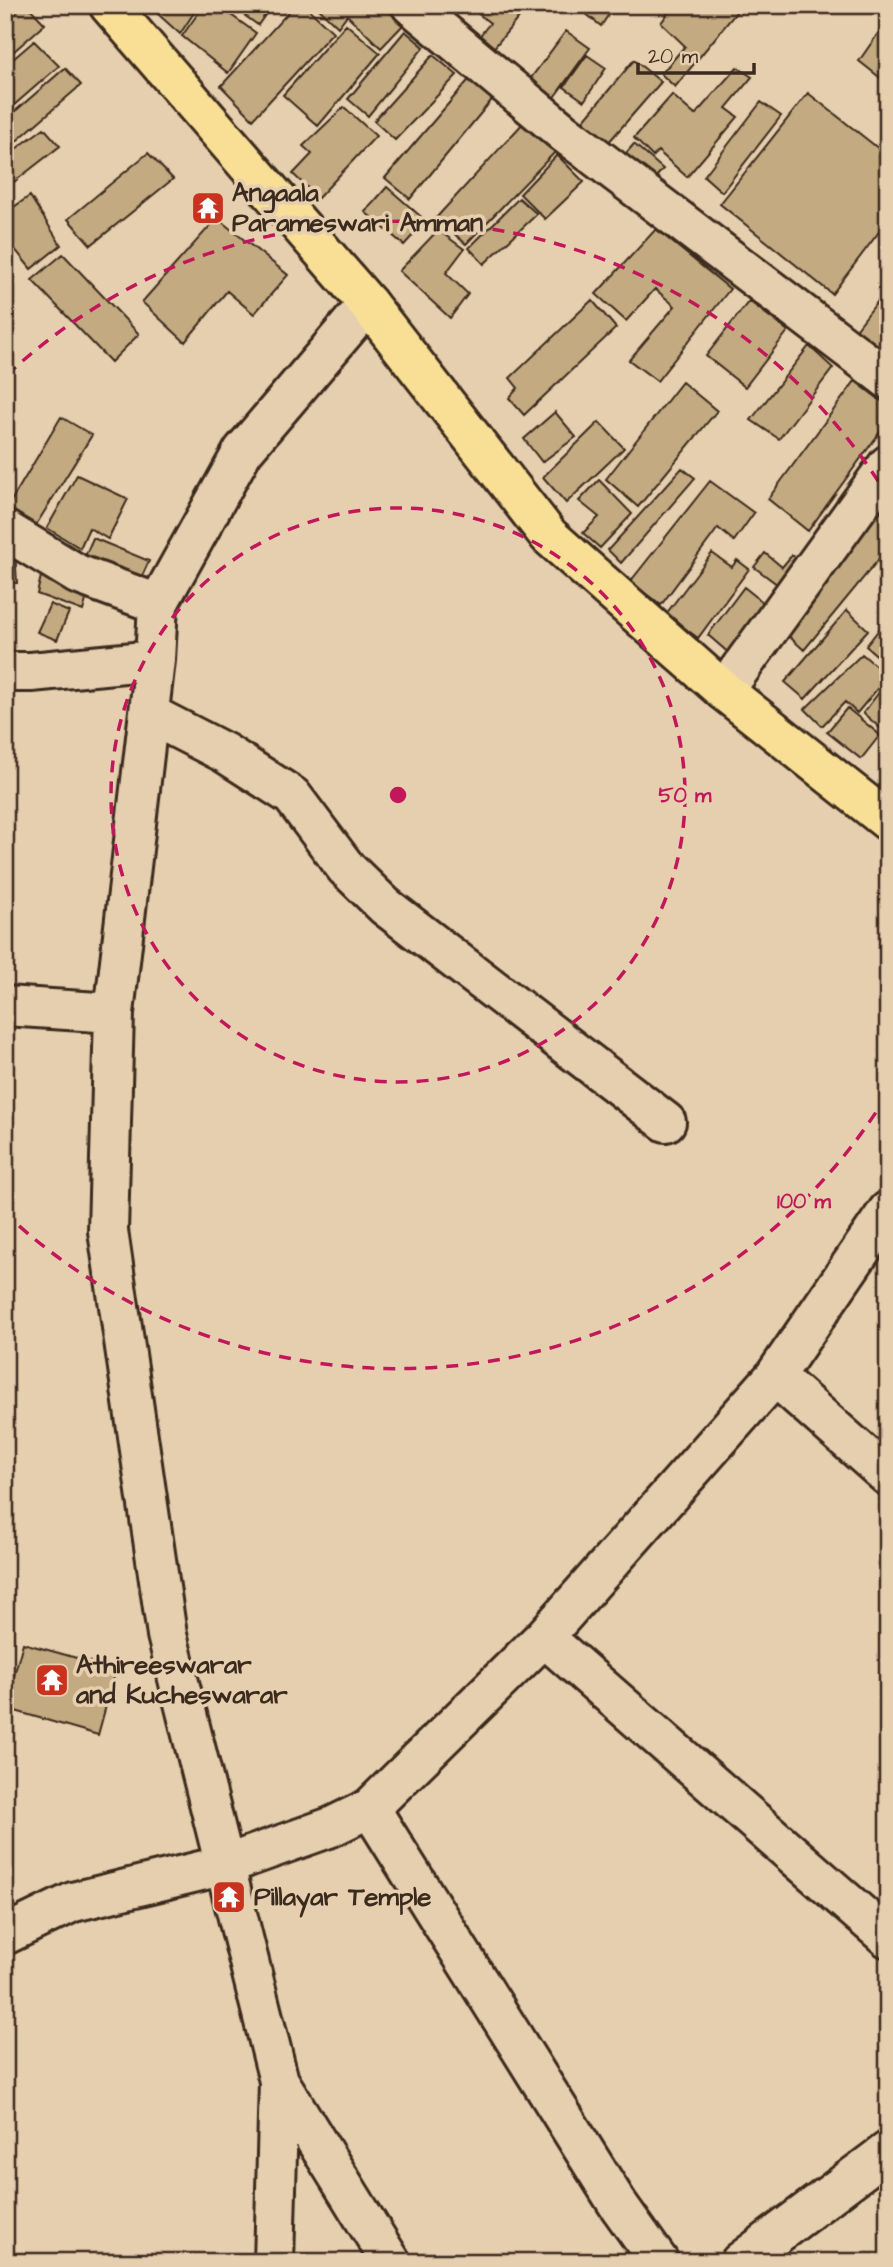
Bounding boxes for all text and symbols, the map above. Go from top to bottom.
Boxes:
scale bar [638,32,753,76]
text: 20 m [648,42,699,71]
place label: Angaala Parameswari Amman [232,175,483,241]
temple icon: Angaala Parameswari Amman [189,189,227,227]
text: 50 m [659,781,712,810]
centre of rings [386,783,410,807]
text: 100 m [777,1187,832,1216]
place label: Athireeswarar and Kucheswarar [75,1647,288,1713]
temple icon: Athireeswarar and Kucheswarar [33,1661,71,1699]
temple icon: Pillayar Temple [210,1878,248,1916]
place label: Pillayar Temple [254,1879,431,1918]

